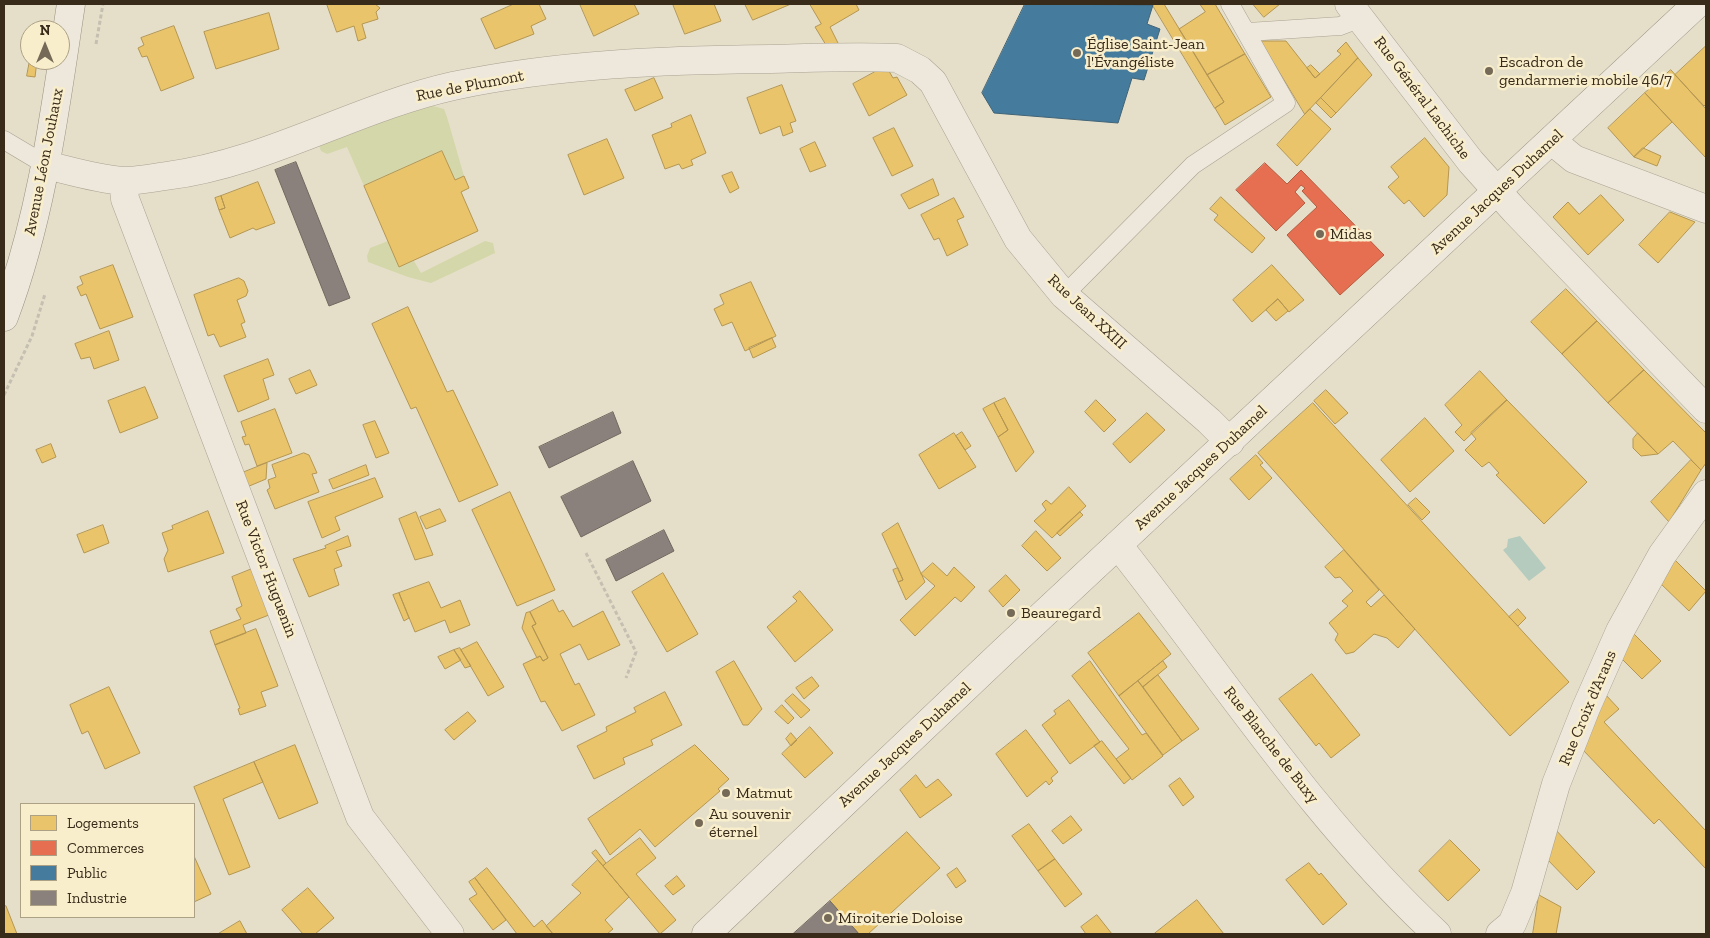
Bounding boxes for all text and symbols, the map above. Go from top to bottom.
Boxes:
north arrow [20,20,70,70]
text: N [40,22,50,39]
street label: Rue Général Lachiche [1370,33,1474,163]
place label: Église Saint-Jean l'Évangéliste [1087,34,1205,72]
marker: Église Saint-Jean l'Évangéliste [1071,47,1083,59]
place label: Escadron de gendarmerie mobile 46/7 [1499,52,1672,90]
marker: Escadron de gendarmerie mobile 46/7 [1483,65,1495,77]
street label: Rue de Plumont [414,66,526,106]
street label: Avenue Léon Jouhaux [20,87,68,237]
street label: Avenue Jacques Duhamel [1427,125,1567,259]
place label: Midas [1330,224,1372,244]
marker: Midas [1314,228,1326,240]
street label: Rue Jean XXIII [1044,271,1130,353]
street label: Avenue Jacques Duhamel [1131,401,1271,535]
street label: Rue Victor Huguenin [231,498,301,640]
place label: Beauregard [1021,603,1101,623]
marker: Beauregard [1005,607,1017,619]
street label: Rue Croix d'Arans [1555,648,1621,768]
street label: Avenue Jacques Duhamel [835,678,975,812]
street label: Rue Blanche de Buxy [1219,683,1323,807]
place label: Matmut [736,783,792,803]
marker: Matmut [720,787,732,799]
legend [20,803,195,918]
place label: Au souvenir éternel [709,804,791,842]
text: Logements [67,814,139,832]
marker: Au souvenir éternel [693,817,705,829]
text: Commerces [67,839,144,857]
text: Public [67,864,107,882]
text: Industrie [67,889,127,907]
place label: Miroiterie Doloise [838,908,963,928]
marker: Miroiterie Doloise [822,912,834,924]

